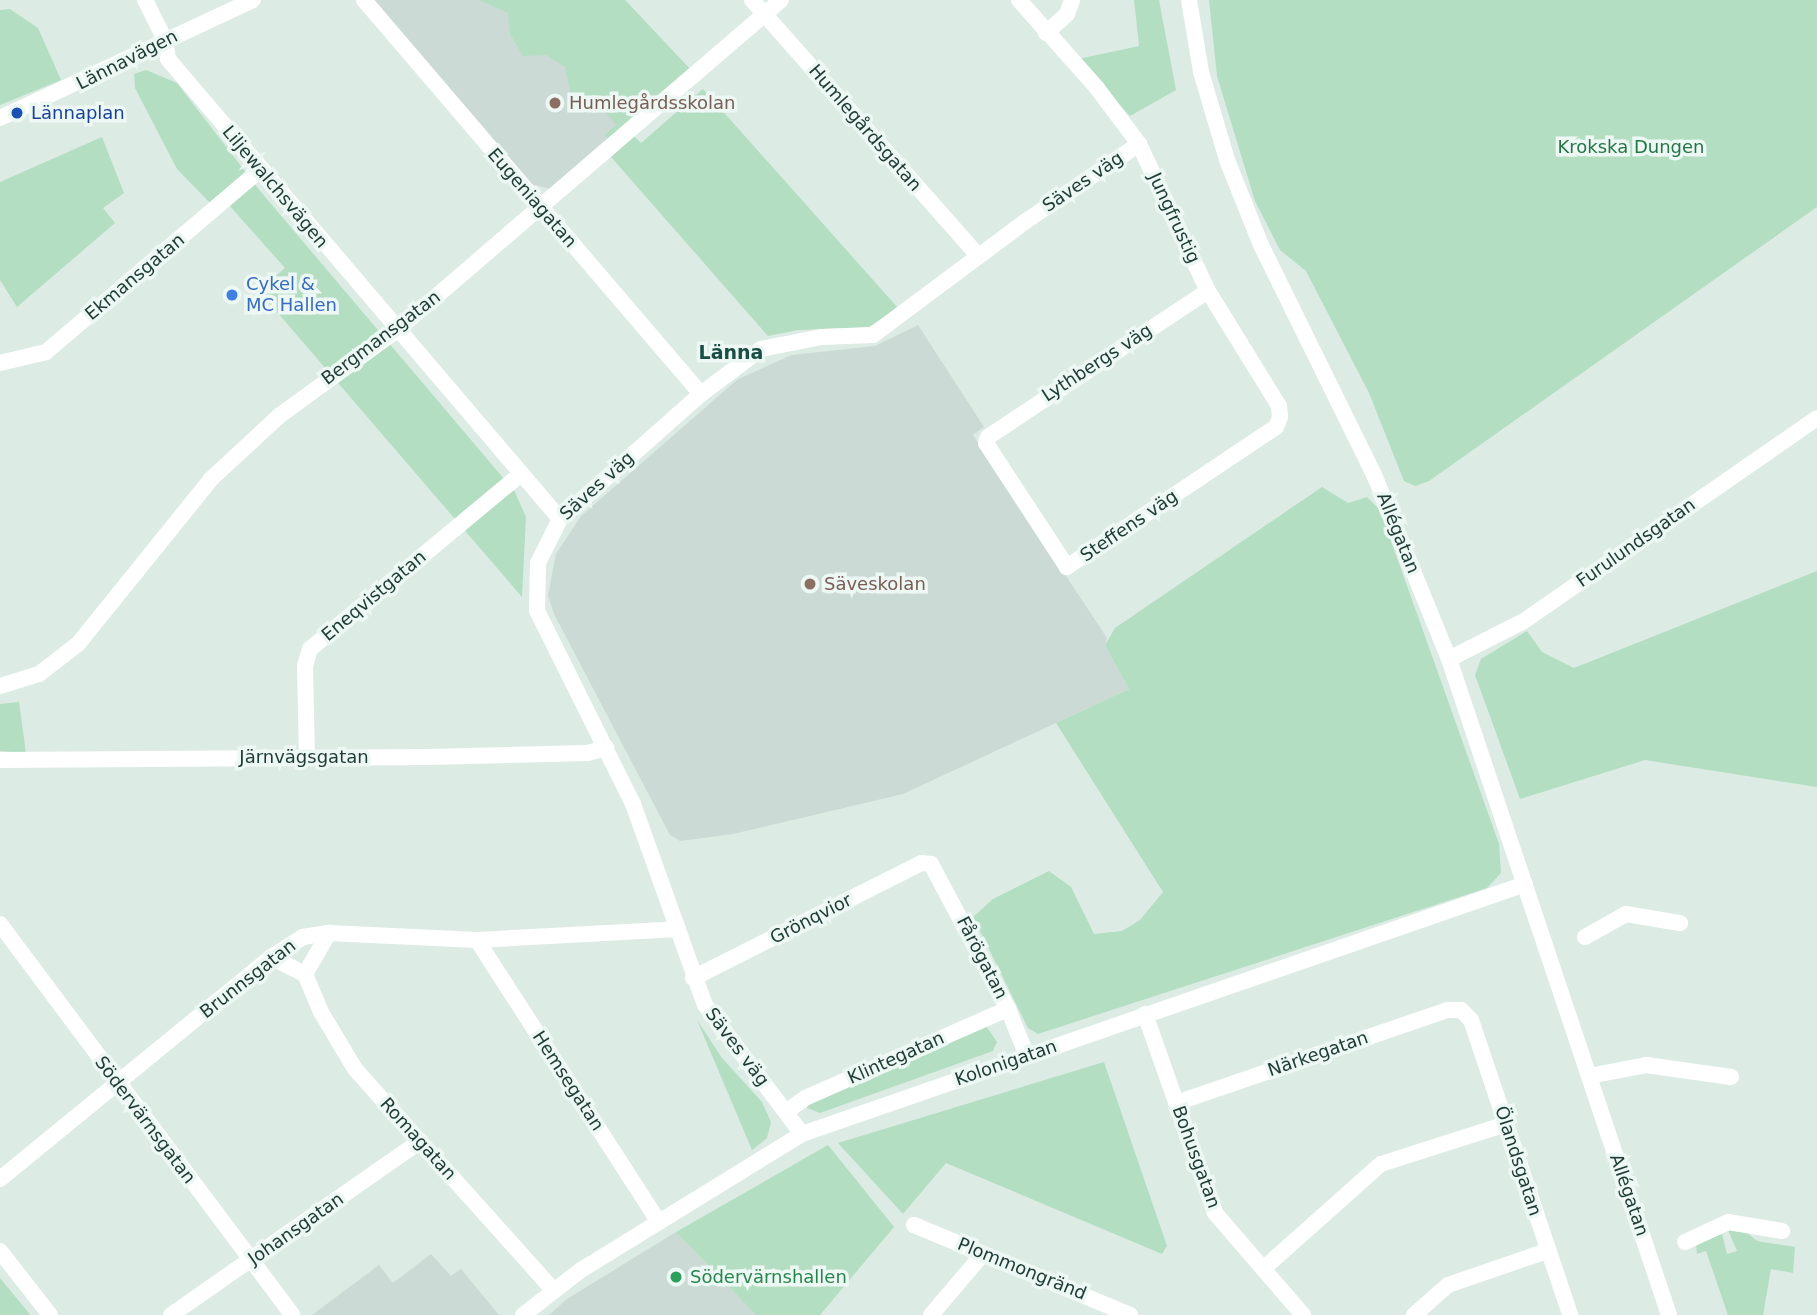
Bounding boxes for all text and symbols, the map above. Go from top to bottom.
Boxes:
street label: Lännavägen [73,25,181,95]
street label: Humlegårdsgatan [804,60,926,196]
place label: Humlegårdsskolan [569,92,736,114]
marker: Humlegårdsskolan [547,95,563,111]
place label: Lännaplan [31,102,125,124]
marker: Lännaplan [9,105,25,121]
street label: Liljewalchsvägen [218,121,332,253]
park label: Krokska Dungen [1557,136,1705,158]
street label: Eugeniagatan [483,144,581,252]
street label: Säves väg [1039,147,1127,217]
street label: Jungfrustig [1144,169,1204,267]
street label: Ekmansgatan [81,229,189,325]
place label: Cykel & MC Hallen [246,274,337,316]
street label: Bergmansgatan [317,286,445,390]
marker: Cykel & MC Hallen [224,287,240,303]
street label: Lythbergs väg [1038,319,1156,407]
district label: Länna [699,342,763,364]
street label: Säves väg [555,447,639,525]
street label: Steffens väg [1076,486,1182,566]
street label: Allégatan [1372,489,1424,577]
street label: Furulundsgatan [1572,494,1700,592]
street label: Eneqvistgatan [318,546,430,646]
place label: Säveskolan [824,573,926,595]
marker: Säveskolan [802,576,818,592]
street label: Järnvägsgatan [239,746,369,768]
street label: Grönqvior [767,889,855,949]
street label: Fårögatan [952,913,1012,1003]
street label: Brunnsgatan [196,935,300,1023]
street label: Säves väg [701,1004,773,1090]
street label: Hemsegatan [528,1027,608,1135]
street label: Klintegatan [844,1027,948,1089]
street label: Närkegatan [1265,1027,1371,1081]
street label: Kolonigatan [952,1035,1060,1091]
street label: Södervärnsgatan [90,1052,200,1188]
street label: Romagatan [375,1093,461,1185]
street label: Bohusgatan [1167,1103,1225,1211]
street label: Ölandsgatan [1490,1103,1546,1219]
street label: Allégatan [1605,1151,1653,1239]
street label: Johansgatan [244,1188,348,1270]
street label: Plommongränd [954,1233,1090,1305]
place label: Södervärnshallen [690,1266,847,1288]
marker: Södervärnshallen [668,1269,684,1285]

